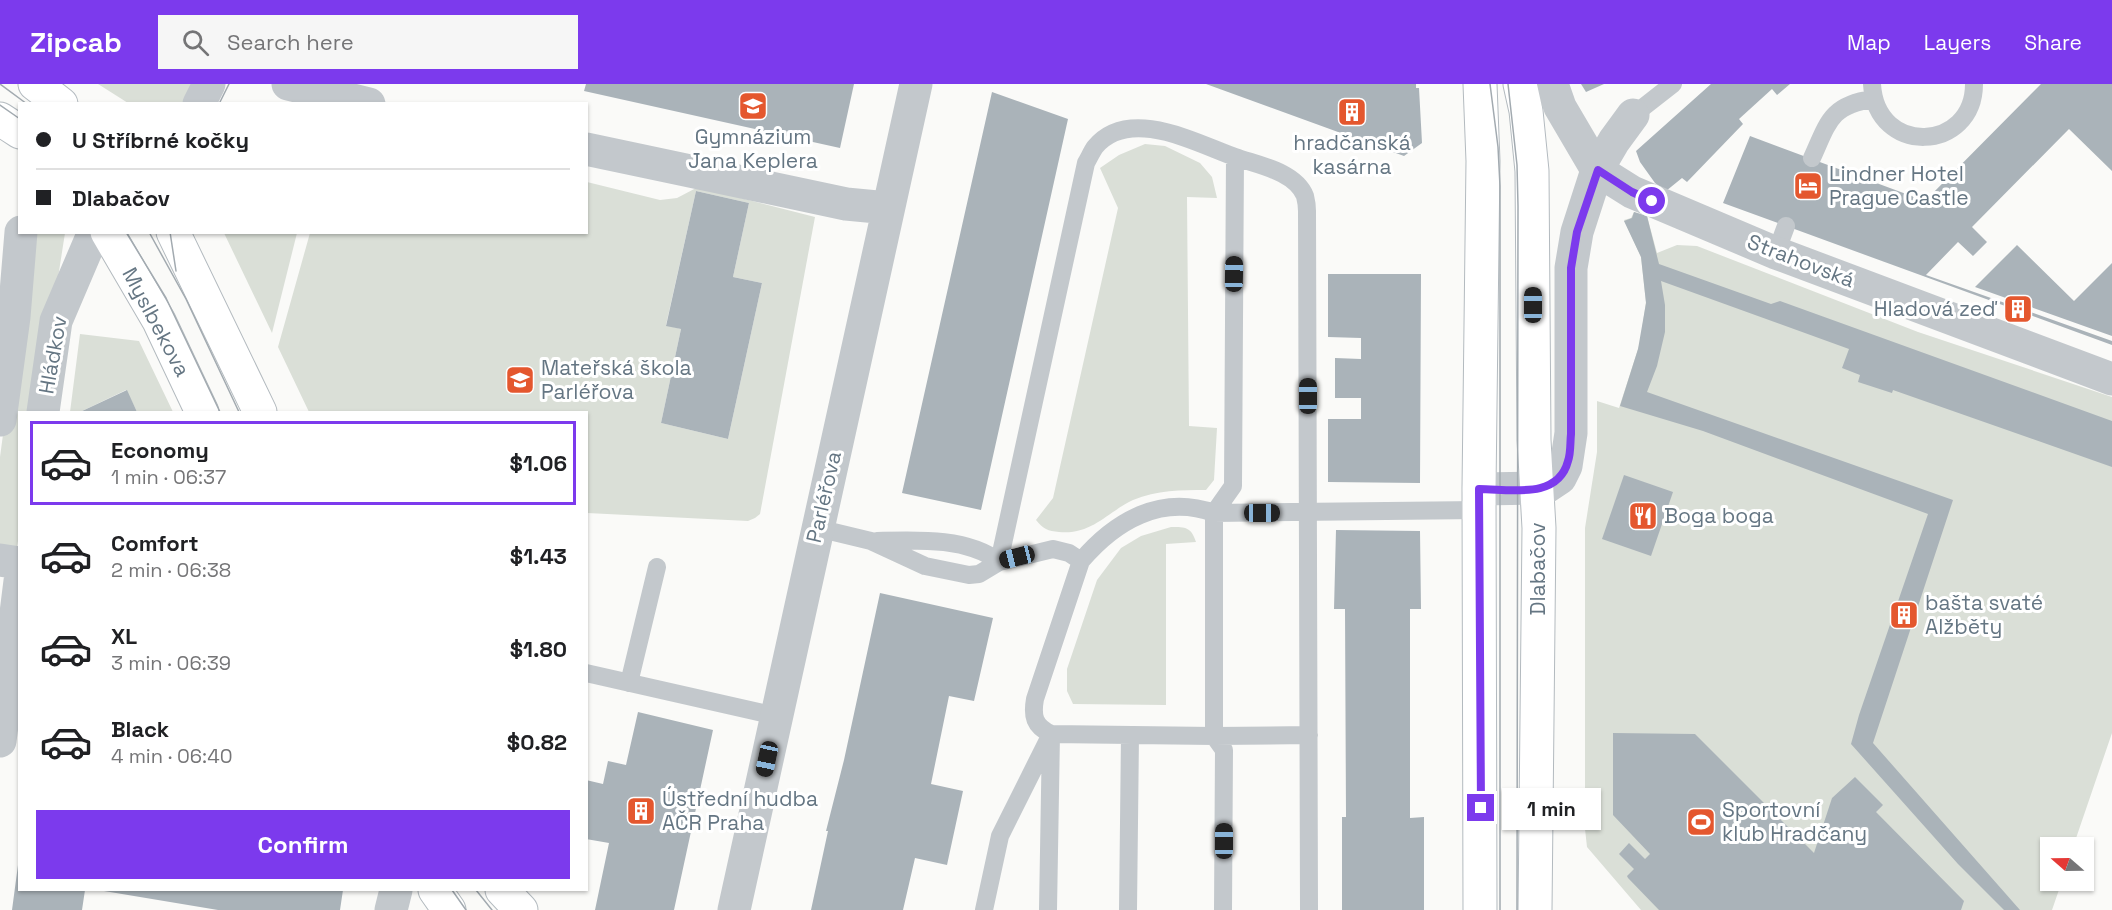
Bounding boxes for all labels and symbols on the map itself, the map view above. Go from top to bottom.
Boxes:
school or university icon: Gymnázium Jana Keplera [737,90,769,122]
building icon: hradčanská kasárna [1336,96,1368,128]
place label: Gymnázium Jana Keplera [688,123,818,174]
place label: hradčanská kasárna [1293,129,1411,180]
place label: Lindner Hotel Prague Castle [1829,160,1969,211]
hotel icon: Lindner Hotel Prague Castle [1792,170,1824,202]
route start [1638,187,1665,214]
street label: Strahovská [1744,228,1859,293]
car [1225,256,1243,292]
street label: Myslbekova [116,263,196,381]
car [1524,287,1542,323]
building icon: Hladová zeď [2002,293,2034,325]
place label: Hladová zeď [1874,295,1998,322]
street label: Hládkov [32,314,73,396]
place label: Mateřská škola Parléřova [541,354,692,405]
school or university icon: Mateřská škola Parléřova [504,364,536,396]
car [1299,378,1317,414]
street label: Parléřova [800,448,847,545]
restaurant icon: Boga boga [1627,500,1659,532]
place label: Boga boga [1664,502,1774,529]
car [1244,504,1280,522]
street label: Dlabačov [1524,523,1551,615]
car [997,544,1037,570]
place label: bašta svaté Alžběty [1925,589,2043,640]
building icon: bašta svaté Alžběty [1888,599,1920,631]
car [754,740,780,778]
place label: Ústřední hudba AČR Praha [662,785,818,836]
callout: 1 min [1502,787,1601,829]
route end [1467,794,1494,821]
building icon: Ústřední hudba AČR Praha [625,795,657,827]
place label: Sportovní klub Hradčany [1722,796,1867,847]
sports icon: Sportovní klub Hradčany [1685,806,1717,838]
car [1215,823,1233,859]
north arrow [2040,837,2094,891]

